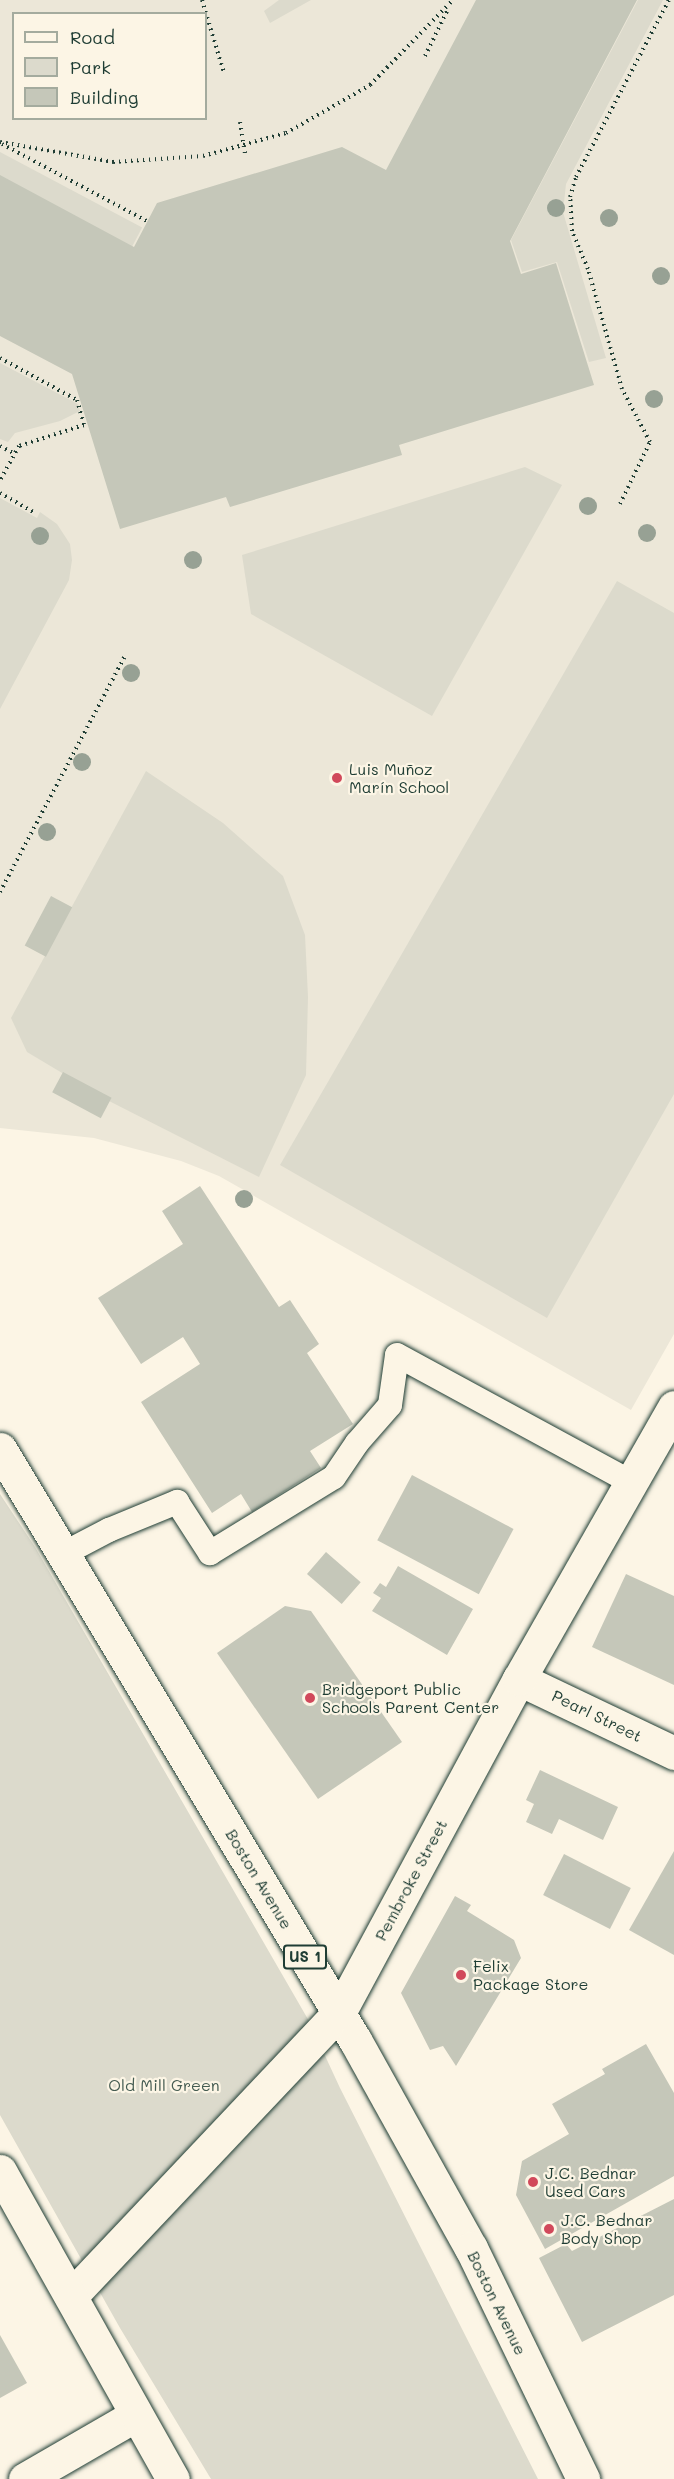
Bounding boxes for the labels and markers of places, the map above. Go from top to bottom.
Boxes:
place label: Luis Muñoz Marín School [349,759,449,797]
marker: Luis Muñoz Marín School [330,771,344,785]
place label: Bridgeport Public Schools Parent Center [322,1679,499,1717]
marker: Bridgeport Public Schools Parent Center [303,1691,317,1705]
place label: Felix Package Store [473,1956,588,1994]
marker: Felix Package Store [454,1968,468,1982]
place label: J.C. Bednar Used Cars [545,2163,637,2201]
marker: J.C. Bednar Used Cars [526,2175,540,2189]
place label: J.C. Bednar Body Shop [561,2210,653,2248]
marker: J.C. Bednar Body Shop [542,2222,556,2236]

